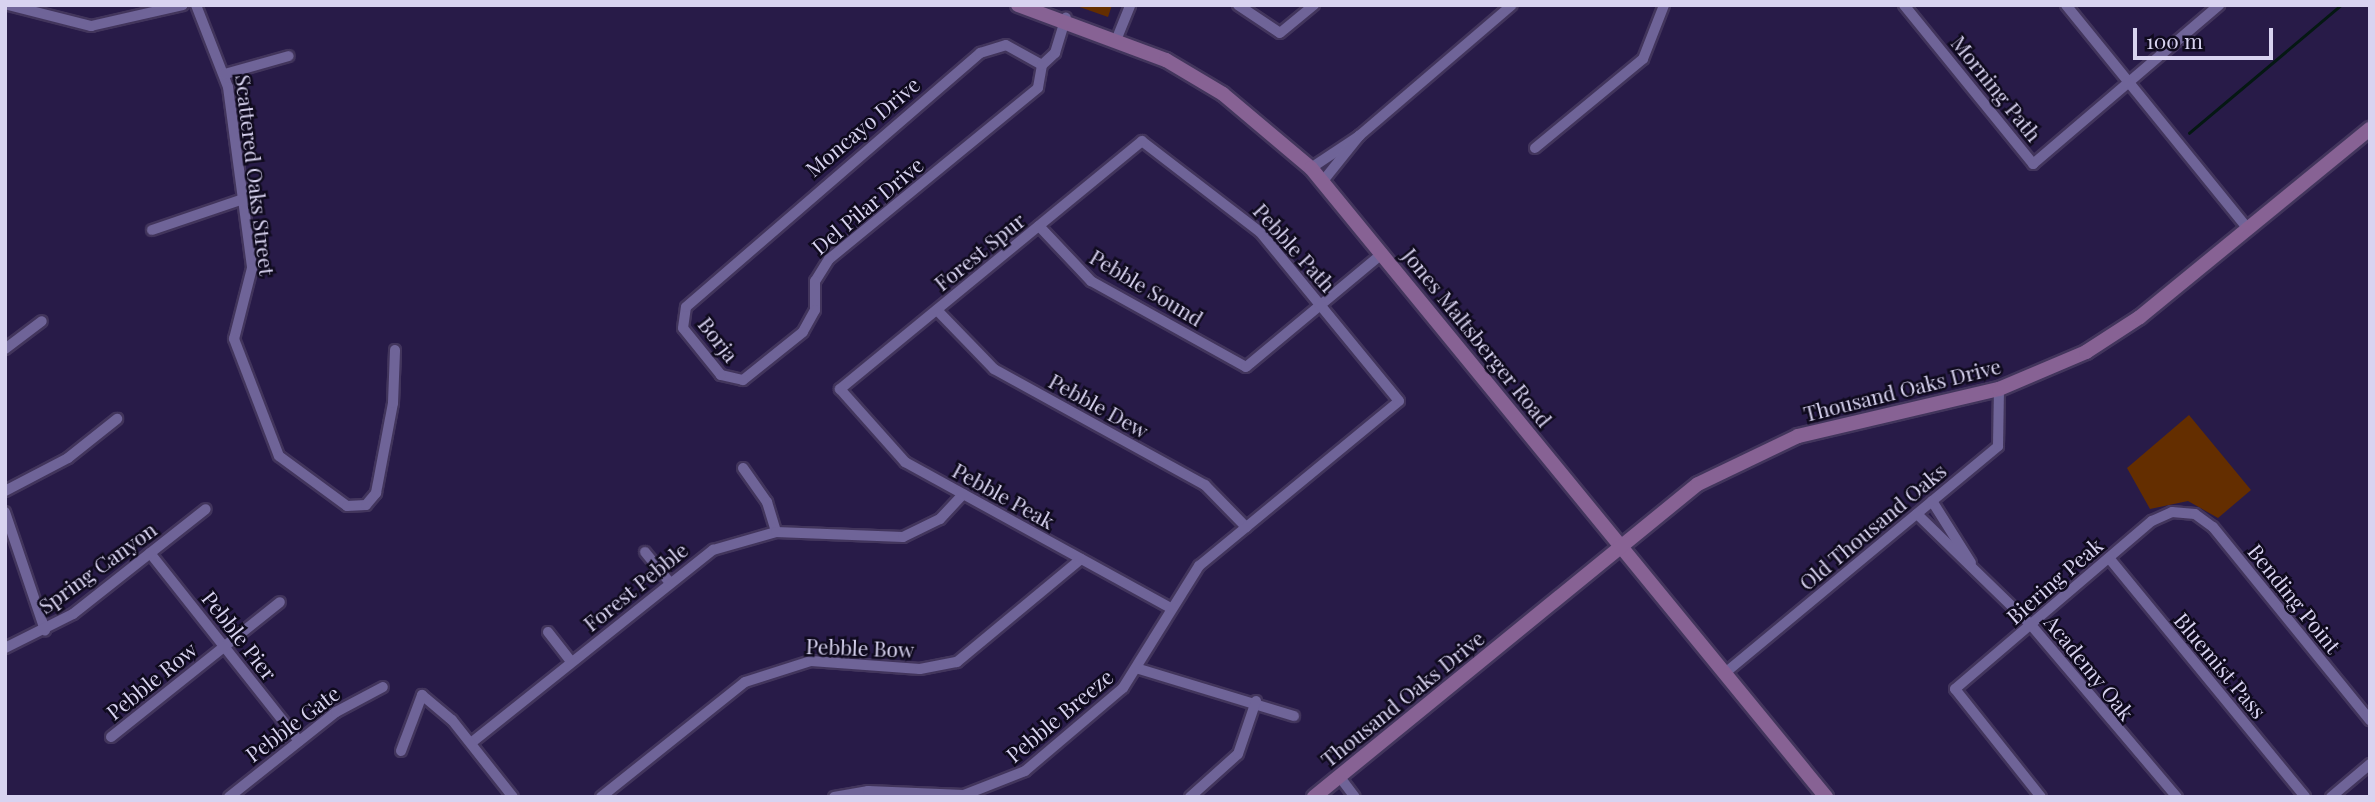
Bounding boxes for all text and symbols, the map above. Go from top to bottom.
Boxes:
scale bar [2137,14,2277,58]
text: 100 m [2146,26,2203,54]
street label: Morning Path [1947,30,2047,146]
street label: Moncayo Drive [800,71,924,181]
street label: Scattered Oaks Street [231,73,281,277]
street label: Del Pilar Drive [806,151,928,259]
street label: Pebble Path [1249,198,1341,296]
street label: Forest Spur [928,207,1030,295]
street label: Jones Maltsberger Road [1398,242,1558,432]
street label: Pebble Sound [1086,243,1208,331]
street label: Borja [694,312,744,366]
street label: Thousand Oaks Drive [1801,352,2003,426]
street label: Pebble Dew [1045,367,1153,443]
street label: Pebble Peak [949,457,1059,533]
street label: Old Thousand Oaks [1793,457,1951,595]
street label: Spring Canyon [33,516,161,618]
street label: Biering Peak [2001,532,2107,628]
street label: Forest Pebble [578,536,692,636]
street label: Bending Point [2243,538,2347,658]
street label: Pebble Pier [197,585,283,685]
street label: Bluemist Pass [2170,607,2272,723]
street label: Academy Oak [2040,609,2140,725]
street label: Thousand Oaks Drive [1315,625,1489,771]
street label: Pebble Bow [805,633,915,661]
street label: Pebble Row [101,636,201,724]
street label: Pebble Breeze [1001,663,1117,767]
street label: Pebble Gate [240,680,344,766]

